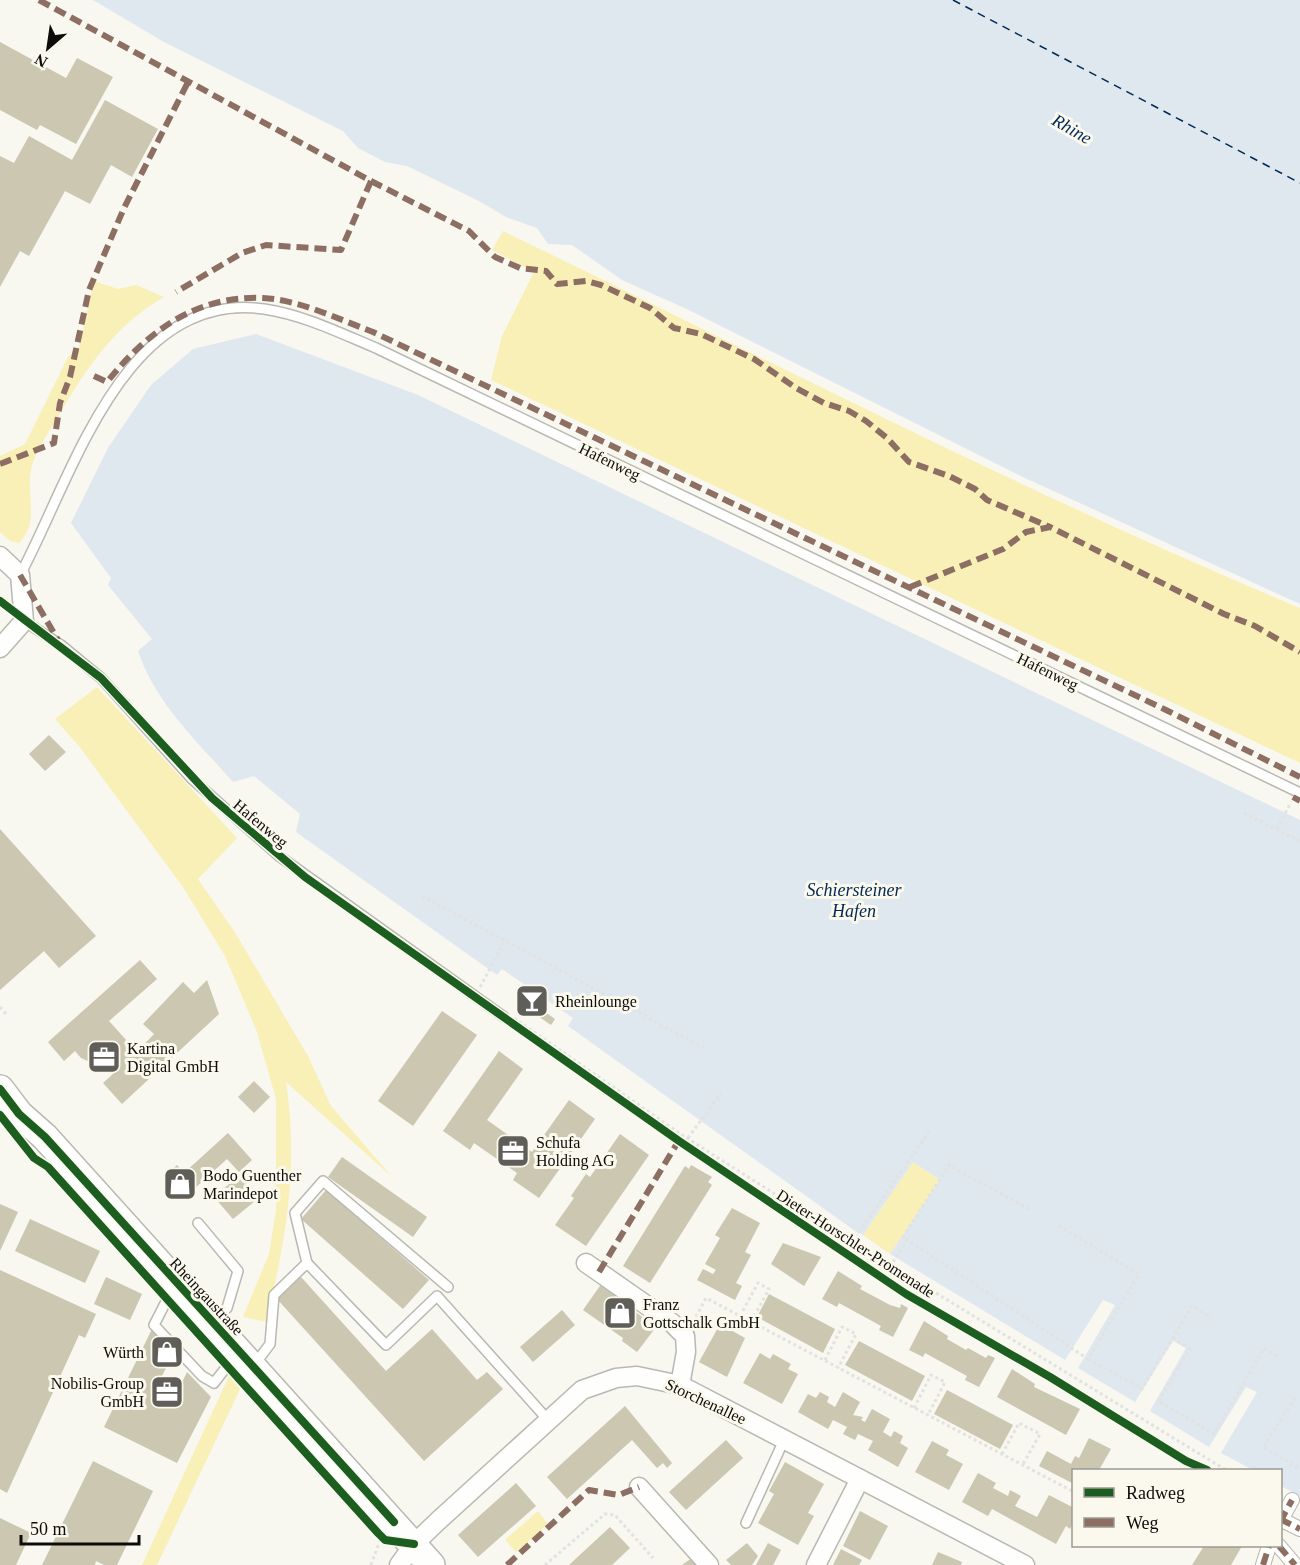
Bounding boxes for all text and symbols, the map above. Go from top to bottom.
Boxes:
north arrow [18,18,78,78]
text: N [31,50,50,71]
water label: Rhine [1048,109,1095,148]
street label: Hafenweg [576,439,643,484]
street label: Hafenweg [1014,649,1081,694]
street label: Hafenweg [229,796,291,852]
water label: Schiersteiner Hafen [807,880,902,921]
bar icon: Rheinlounge [514,983,550,1019]
place label: Rheinlounge [555,993,637,1011]
office icon: Kartina Digital GmbH [86,1039,122,1075]
place label: Kartina Digital GmbH [127,1040,219,1076]
office icon: Schufa Holding AG [495,1133,531,1169]
place label: Schufa Holding AG [536,1134,615,1170]
shop icon: Bodo Guenther Marindepot [162,1166,198,1202]
place label: Bodo Guenther Marindepot [203,1167,302,1203]
street label: Dieter-Horschler-Promenade [773,1186,938,1301]
street label: Rheingaustraße [166,1254,247,1339]
shop icon: Franz Gottschalk GmbH [602,1295,638,1331]
place label: Franz Gottschalk GmbH [643,1296,760,1331]
shop icon: Würth [149,1334,185,1370]
place label: Würth [103,1344,144,1361]
office icon: Nobilis-Group GmbH [149,1374,185,1410]
place label: Nobilis-Group GmbH [51,1375,144,1410]
street label: Storchenallee [663,1375,749,1428]
legend [1072,1469,1282,1547]
text: Radweg [1126,1483,1185,1503]
scale bar [21,1508,140,1546]
text: Weg [1126,1513,1159,1533]
text: 50 m [30,1519,67,1539]

